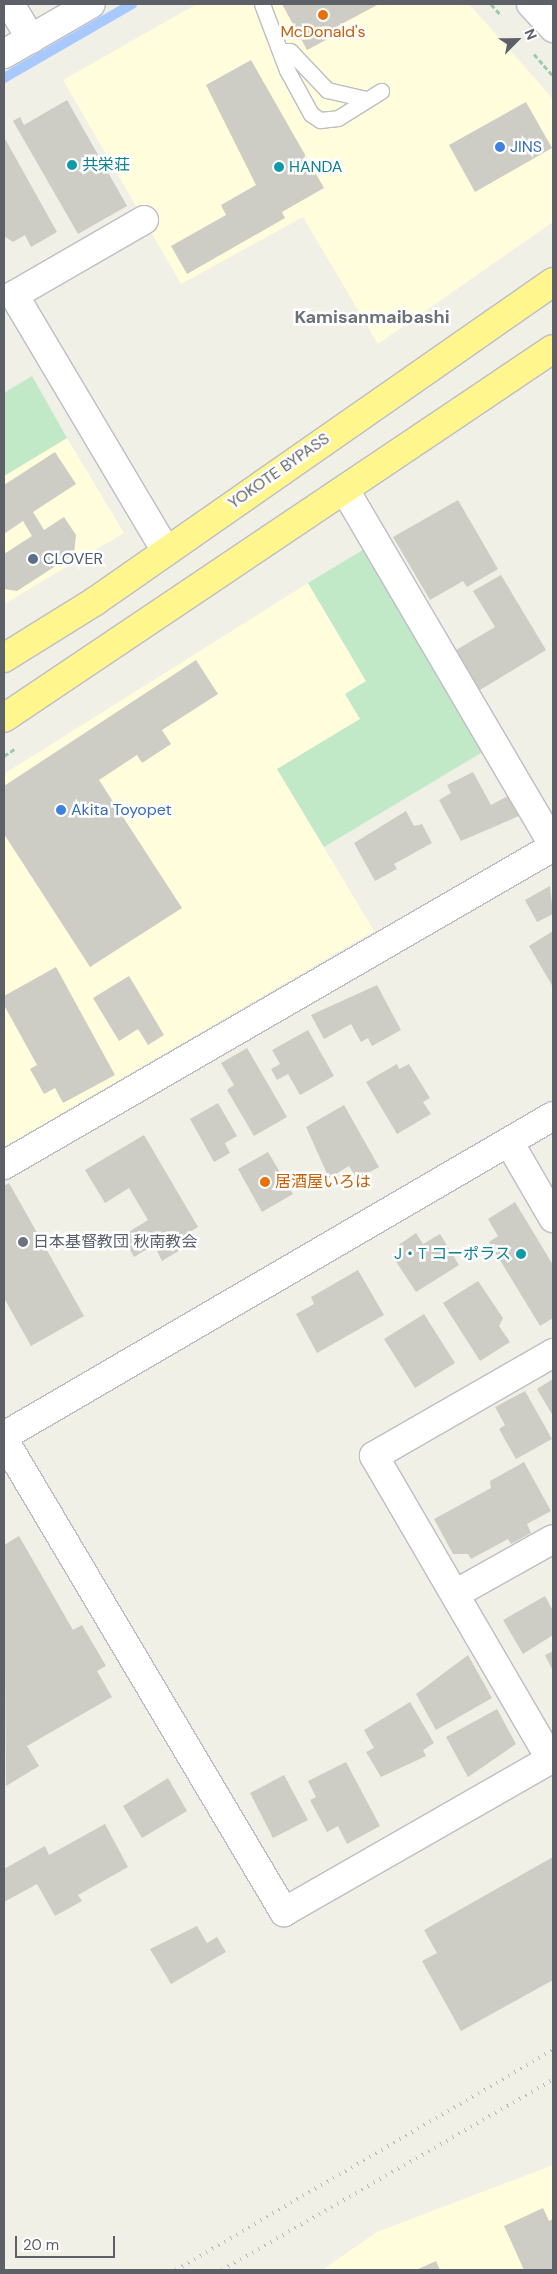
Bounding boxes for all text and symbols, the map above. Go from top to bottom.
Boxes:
marker: McDonald's [317,9,329,21]
north arrow [492,15,542,65]
place label: McDonald's [280,22,366,42]
text: N [521,26,541,42]
place label: JINS [510,137,542,157]
marker: JINS [494,141,506,153]
place label: 共栄荘 [82,155,130,175]
place label: HANDA [289,157,342,177]
marker: 共栄荘 [66,159,78,171]
marker: HANDA [273,161,285,173]
district label: Kamisanmaibashi [294,306,450,328]
street label: YOKOTE BYPASS [225,429,333,513]
place label: CLOVER [43,549,103,569]
marker: CLOVER [27,553,39,565]
place label: Akita Toyopet [71,800,172,820]
marker: Akita Toyopet [55,804,67,816]
place label: 居酒屋いろは [275,1172,371,1192]
marker: 居酒屋いろは [259,1176,271,1188]
place label: 日本基督教団 秋南教会 [33,1232,197,1252]
marker: 日本基督教団 秋南教会 [17,1236,29,1248]
place label: J・T コーポラス [394,1244,511,1264]
marker: J・T コーポラス [515,1248,527,1260]
scale bar [18,2226,118,2258]
text: 20 m [23,2235,59,2255]

